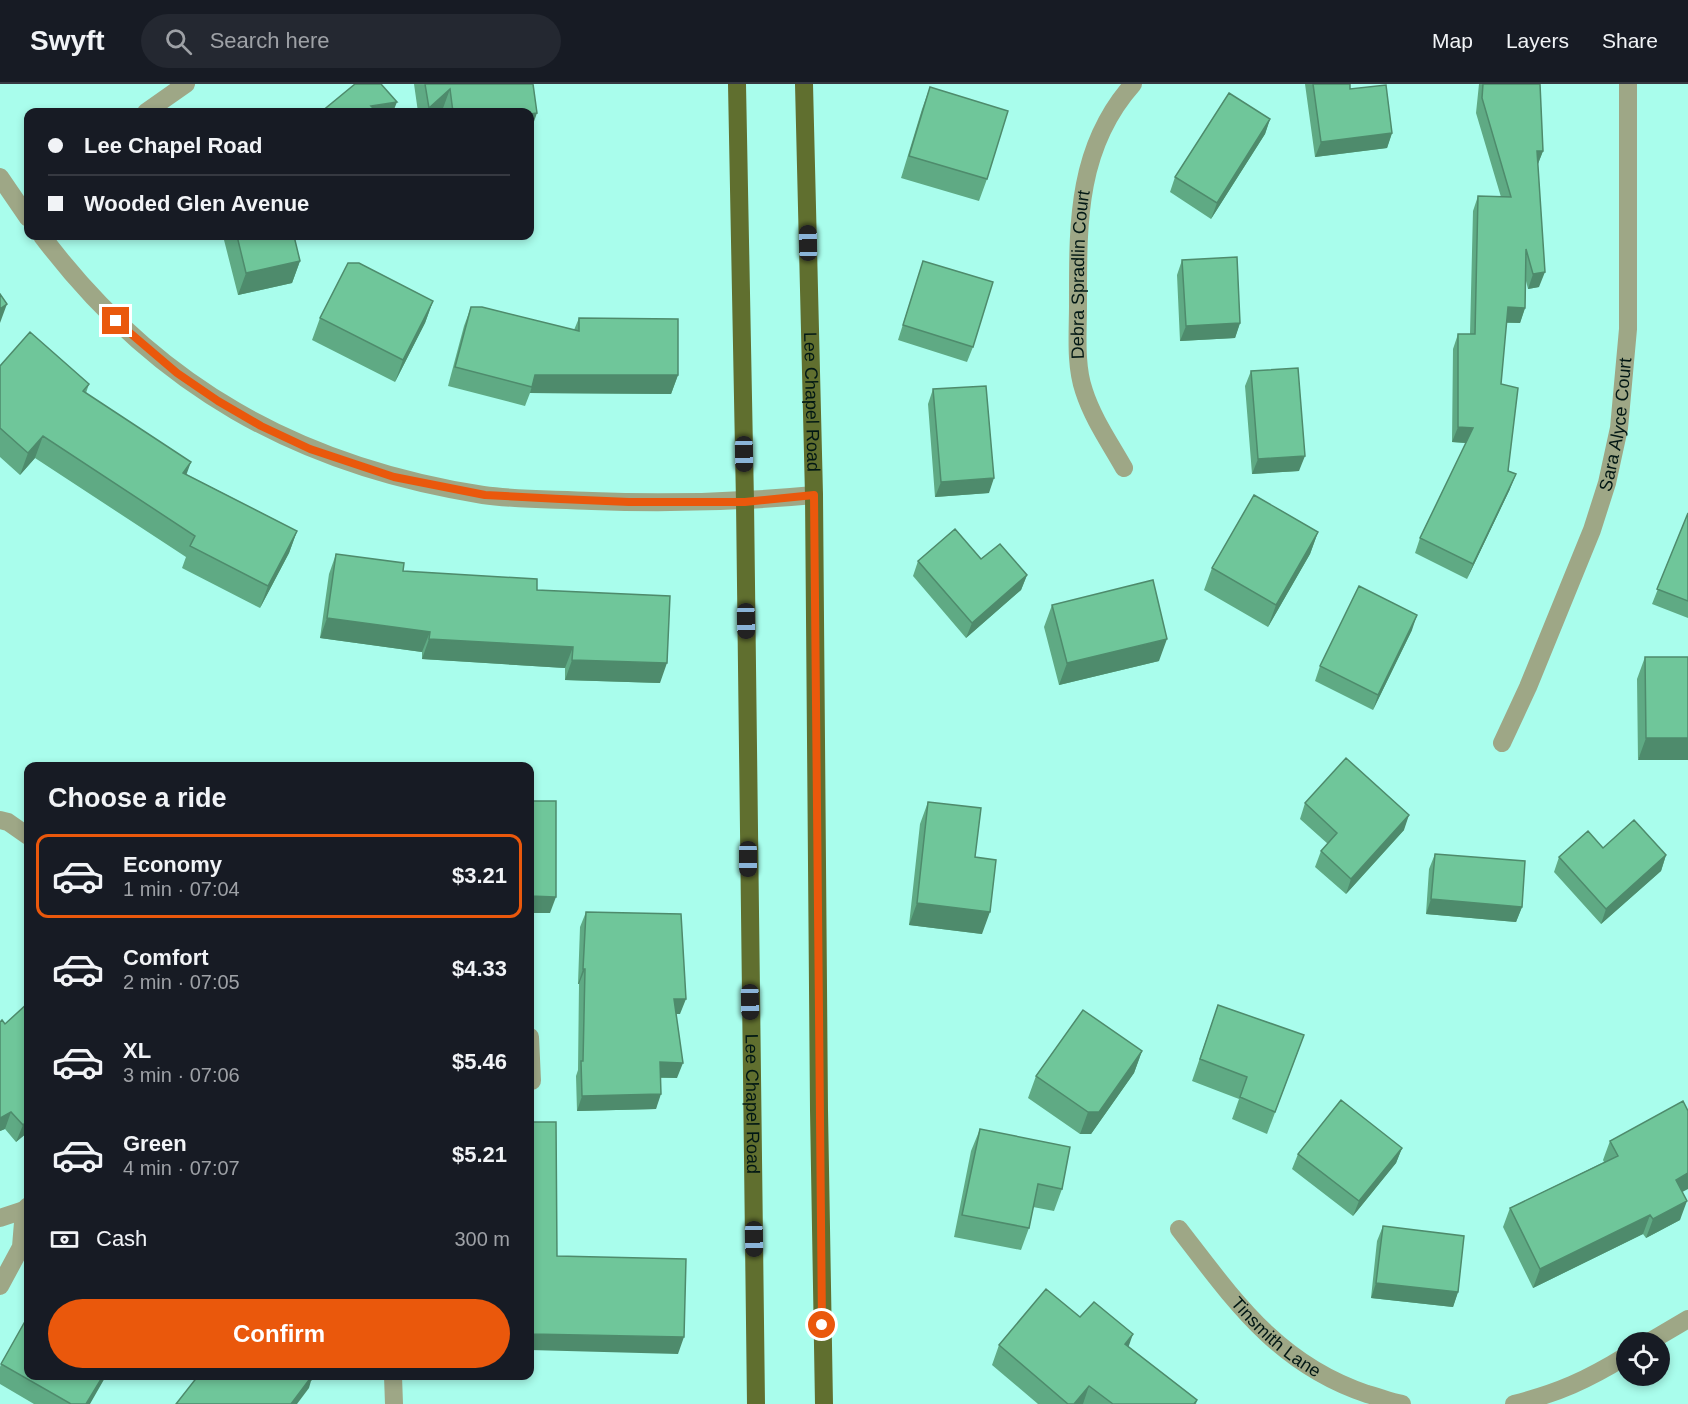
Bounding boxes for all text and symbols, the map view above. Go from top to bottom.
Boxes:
search box [141,14,561,68]
text: Swyft [30,25,105,56]
icon: search [162,25,195,58]
text: Search here [210,28,330,53]
text: Map [1432,29,1473,52]
text: Layers [1506,29,1569,52]
text: Share [1602,29,1658,52]
text: Lee Chapel Road [84,133,262,158]
street label: Debra Spradlin Court [1068,189,1094,360]
text: Wooded Glen Avenue [84,191,309,216]
car [799,225,817,261]
route end [102,307,129,334]
street label: Lee Chapel Road [800,332,823,472]
street label: Sara Alyce Court [1595,357,1635,494]
car [735,436,753,472]
car [737,603,755,639]
text: Choose a ride [48,783,227,813]
car [739,841,757,877]
icon: car [51,849,105,903]
text: Economy [123,852,222,877]
text: $3.21 [452,863,507,888]
text: 1 min · 07:04 [123,878,240,900]
icon: car [51,942,105,996]
text: Comfort [123,945,209,970]
text: $4.33 [452,956,507,981]
text: 2 min · 07:05 [123,971,240,993]
car [741,984,759,1020]
street label: Lee Chapel Road [741,1034,763,1174]
icon: car [51,1035,105,1089]
text: XL [123,1038,151,1063]
text: $5.46 [452,1049,507,1074]
text: 3 min · 07:06 [123,1064,240,1086]
icon: car [51,1128,105,1182]
text: Green [123,1131,187,1156]
text: $5.21 [452,1142,507,1167]
text: 4 min · 07:07 [123,1157,240,1179]
car [745,1221,763,1257]
icon: cash [48,1223,81,1256]
text: Cash [96,1226,147,1251]
text: 300 m [454,1228,510,1250]
street label: Tinsmith Lane [1227,1293,1324,1381]
button: Confirm [48,1299,510,1368]
route start [808,1311,835,1338]
map controls [1616,1332,1670,1386]
button: locate [1616,1332,1670,1386]

